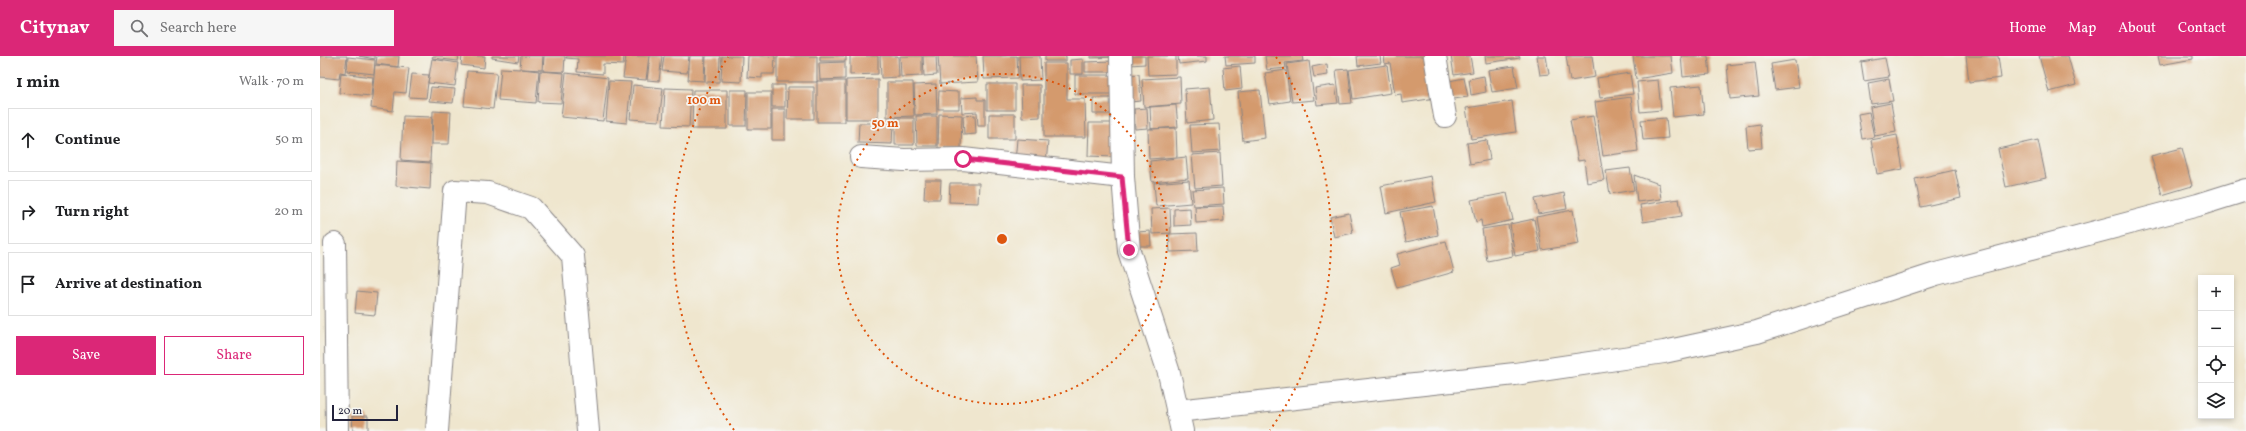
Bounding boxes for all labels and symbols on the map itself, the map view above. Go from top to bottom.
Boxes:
text: 100 m [687,93,721,109]
text: 50 m [871,116,899,132]
route start [954,150,972,168]
centre of rings [995,232,1009,246]
route end [1120,241,1138,259]
scale bar [332,403,398,422]

